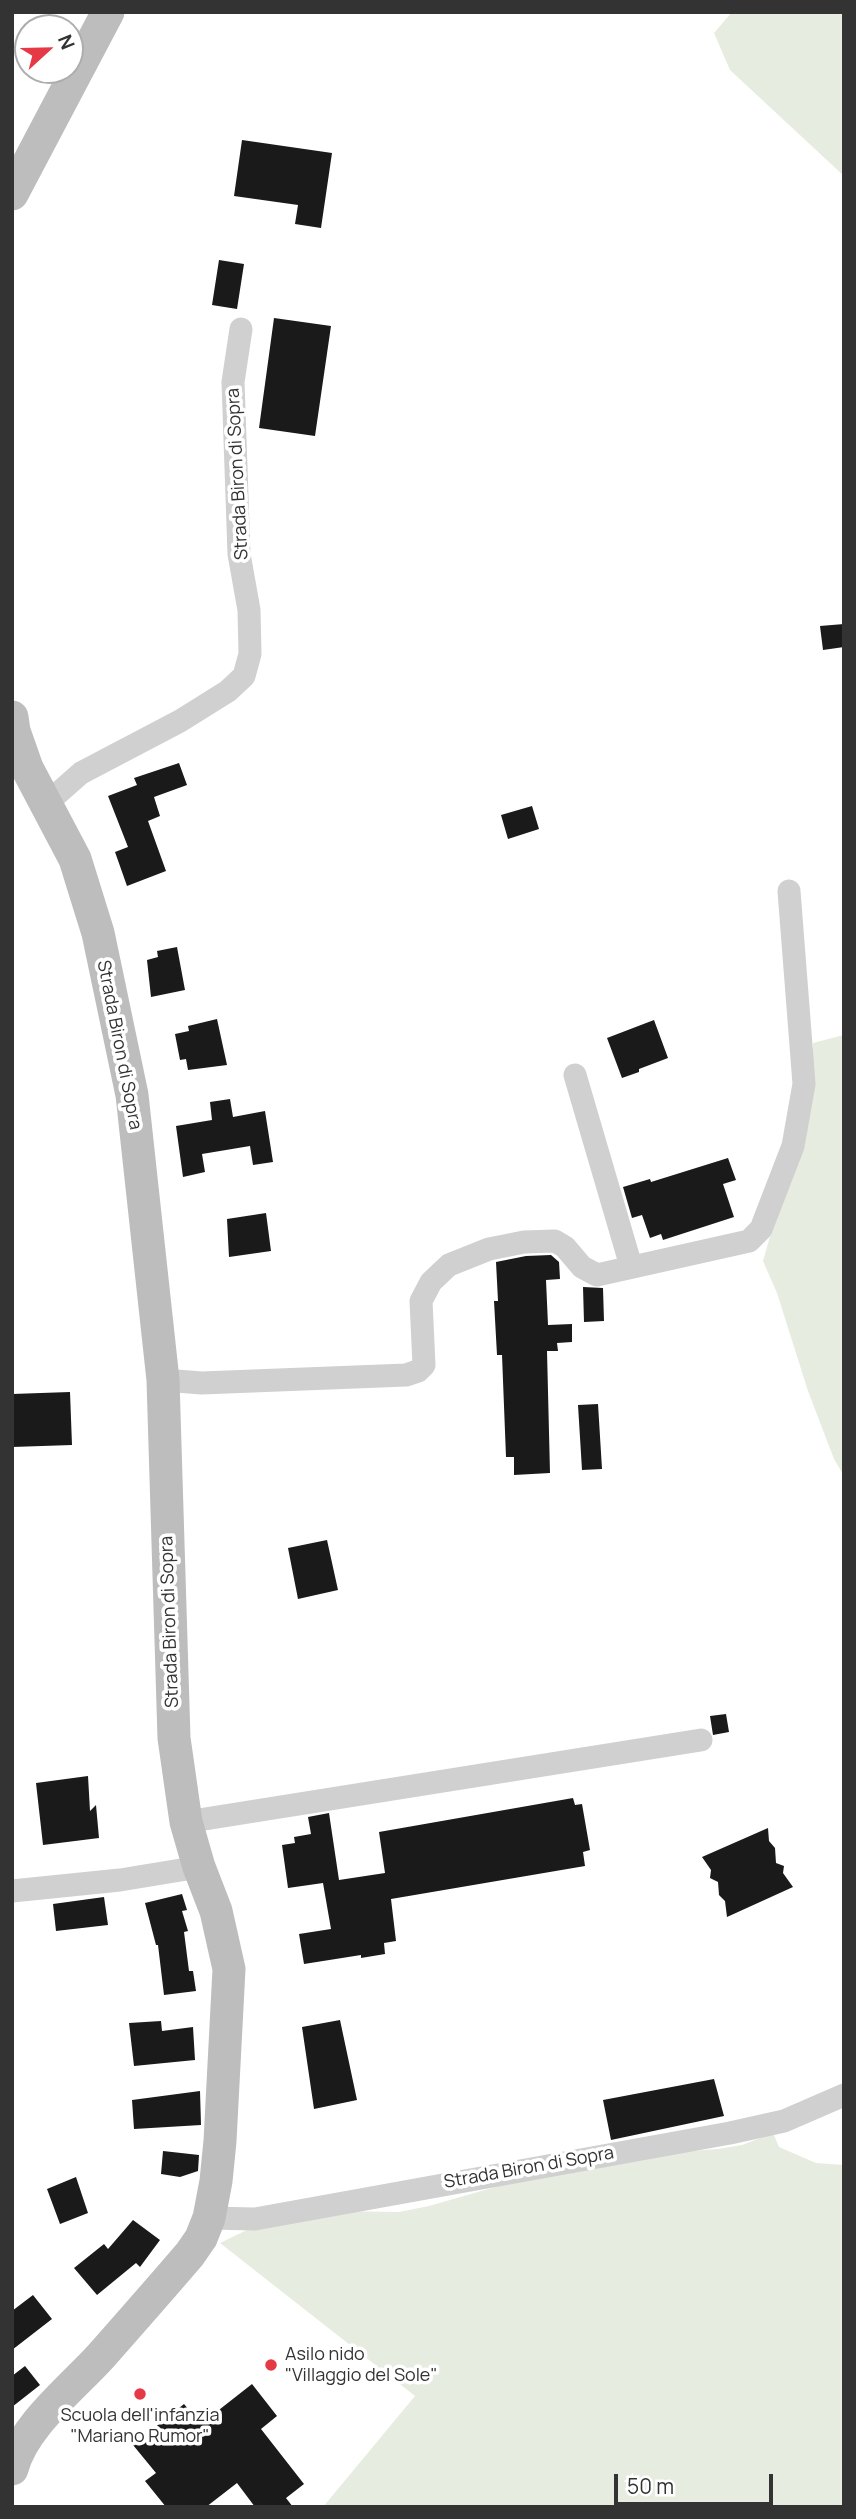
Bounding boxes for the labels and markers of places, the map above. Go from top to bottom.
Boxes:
place label: Asilo nido "Villaggio del Sole" [285,2344,437,2386]
marker: Asilo nido "Villaggio del Sole" [263,2357,279,2373]
marker: Scuola dell'infanzia "Mariano Rumor" [132,2386,148,2402]
place label: Scuola dell'infanzia "Mariano Rumor" [60,2405,220,2448]

